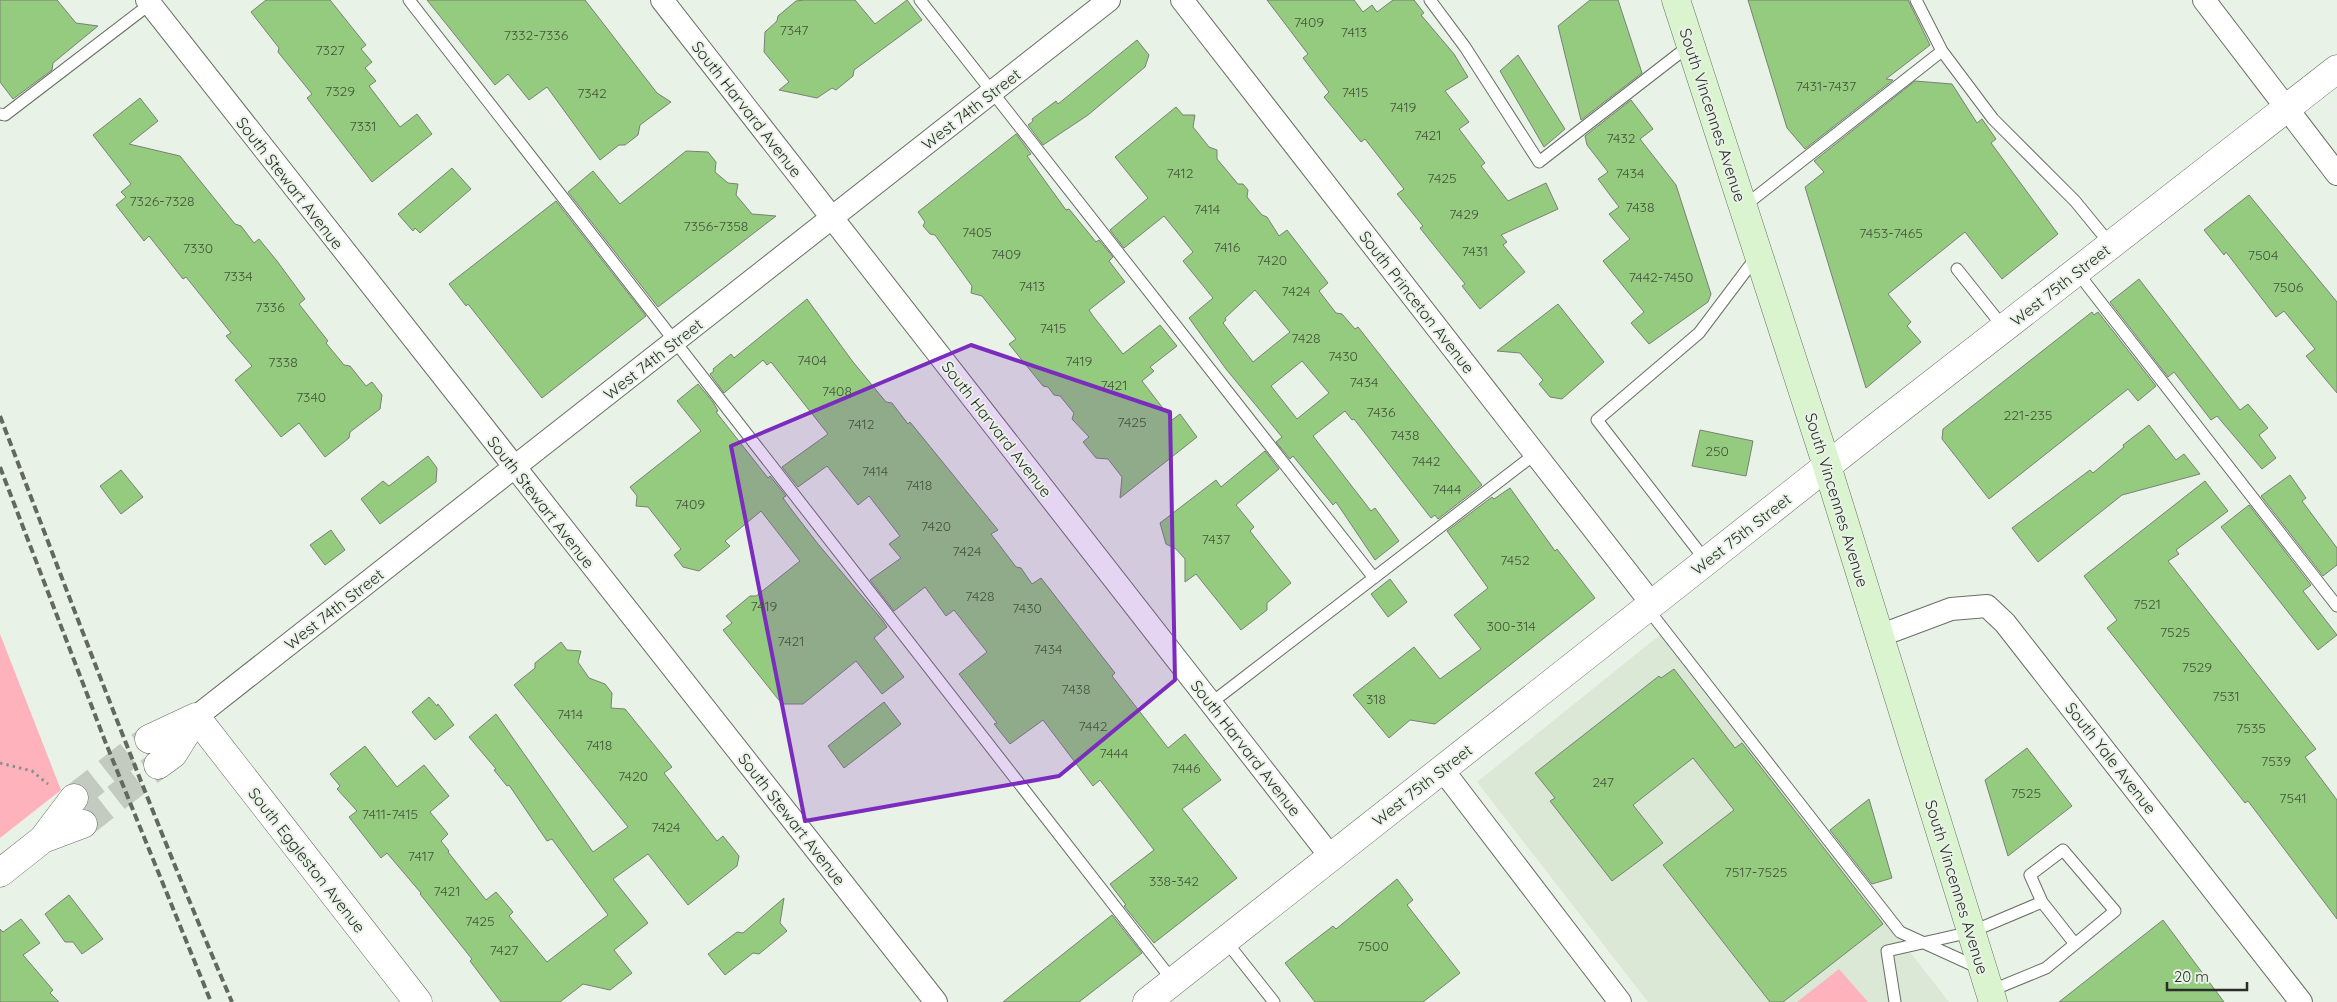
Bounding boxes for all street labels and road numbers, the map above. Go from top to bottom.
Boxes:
street label: South Vincennes Avenue [1675,26,1751,204]
street label: South Harvard Avenue [688,37,806,181]
street label: West 74th Street [917,64,1025,154]
street label: South Stewart Avenue [232,113,348,253]
street label: South Princeton Avenue [1355,227,1479,377]
street label: West 75th Street [2006,240,2114,330]
street label: West 74th Street [599,314,707,404]
street label: South Harvard Avenue [938,357,1056,501]
street label: South Vincennes Avenue [1801,410,1873,590]
street label: South Stewart Avenue [483,432,599,572]
street label: West 75th Street [1687,489,1795,579]
street label: West 74th Street [280,564,388,654]
street label: South Harvard Avenue [1187,676,1305,820]
street label: South Yale Avenue [2061,698,2161,818]
street label: West 75th Street [1368,740,1476,830]
street label: South Stewart Avenue [734,749,850,889]
street label: South Eggleston Avenue [244,783,370,937]
street label: South Vincennes Avenue [1921,797,1993,977]

